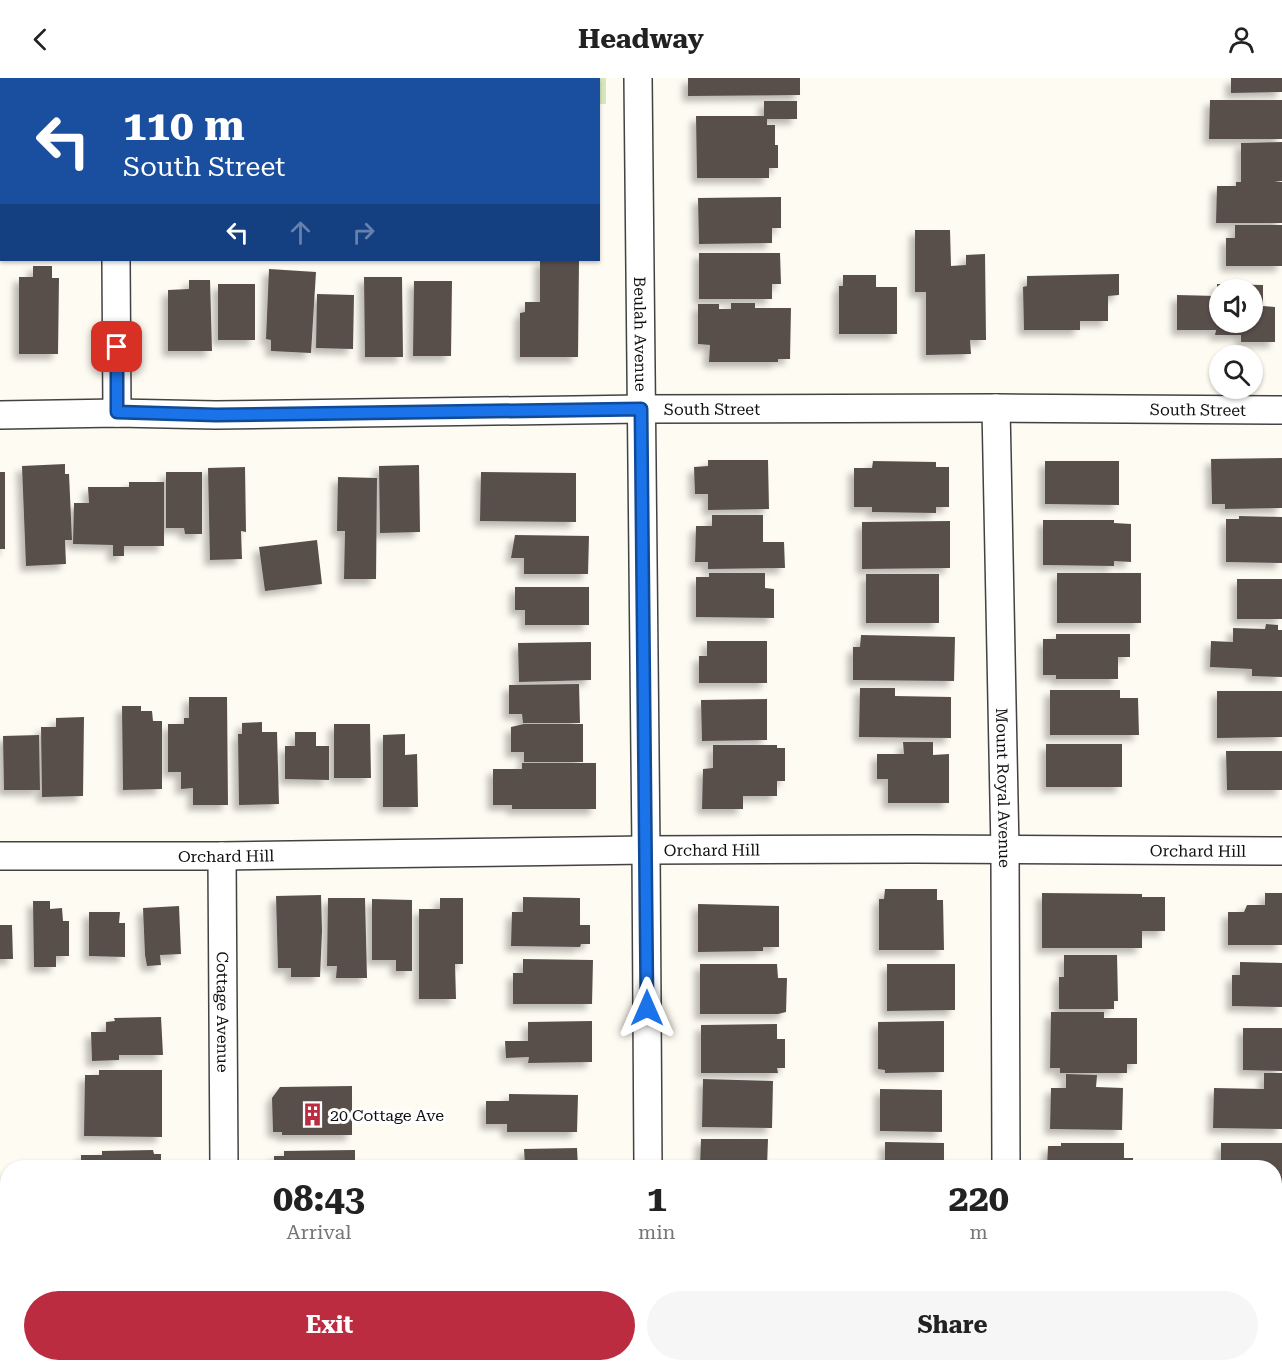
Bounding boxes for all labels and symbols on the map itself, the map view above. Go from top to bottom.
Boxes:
street label: Beulah Avenue [631,276,651,392]
pin [91,321,142,372]
street label: South Street [664,399,760,418]
street label: South Street [1150,400,1246,419]
street label: Mount Royal Avenue [993,708,1015,868]
street label: Orchard Hill [664,840,760,859]
street label: Orchard Hill [1150,841,1246,860]
street label: Orchard Hill [178,846,274,866]
street label: Cottage Avenue [213,951,233,1073]
position arrow [615,976,679,1040]
building icon: 20 Cottage Ave [299,1102,325,1128]
place label: 20 Cottage Ave [330,1106,444,1125]

